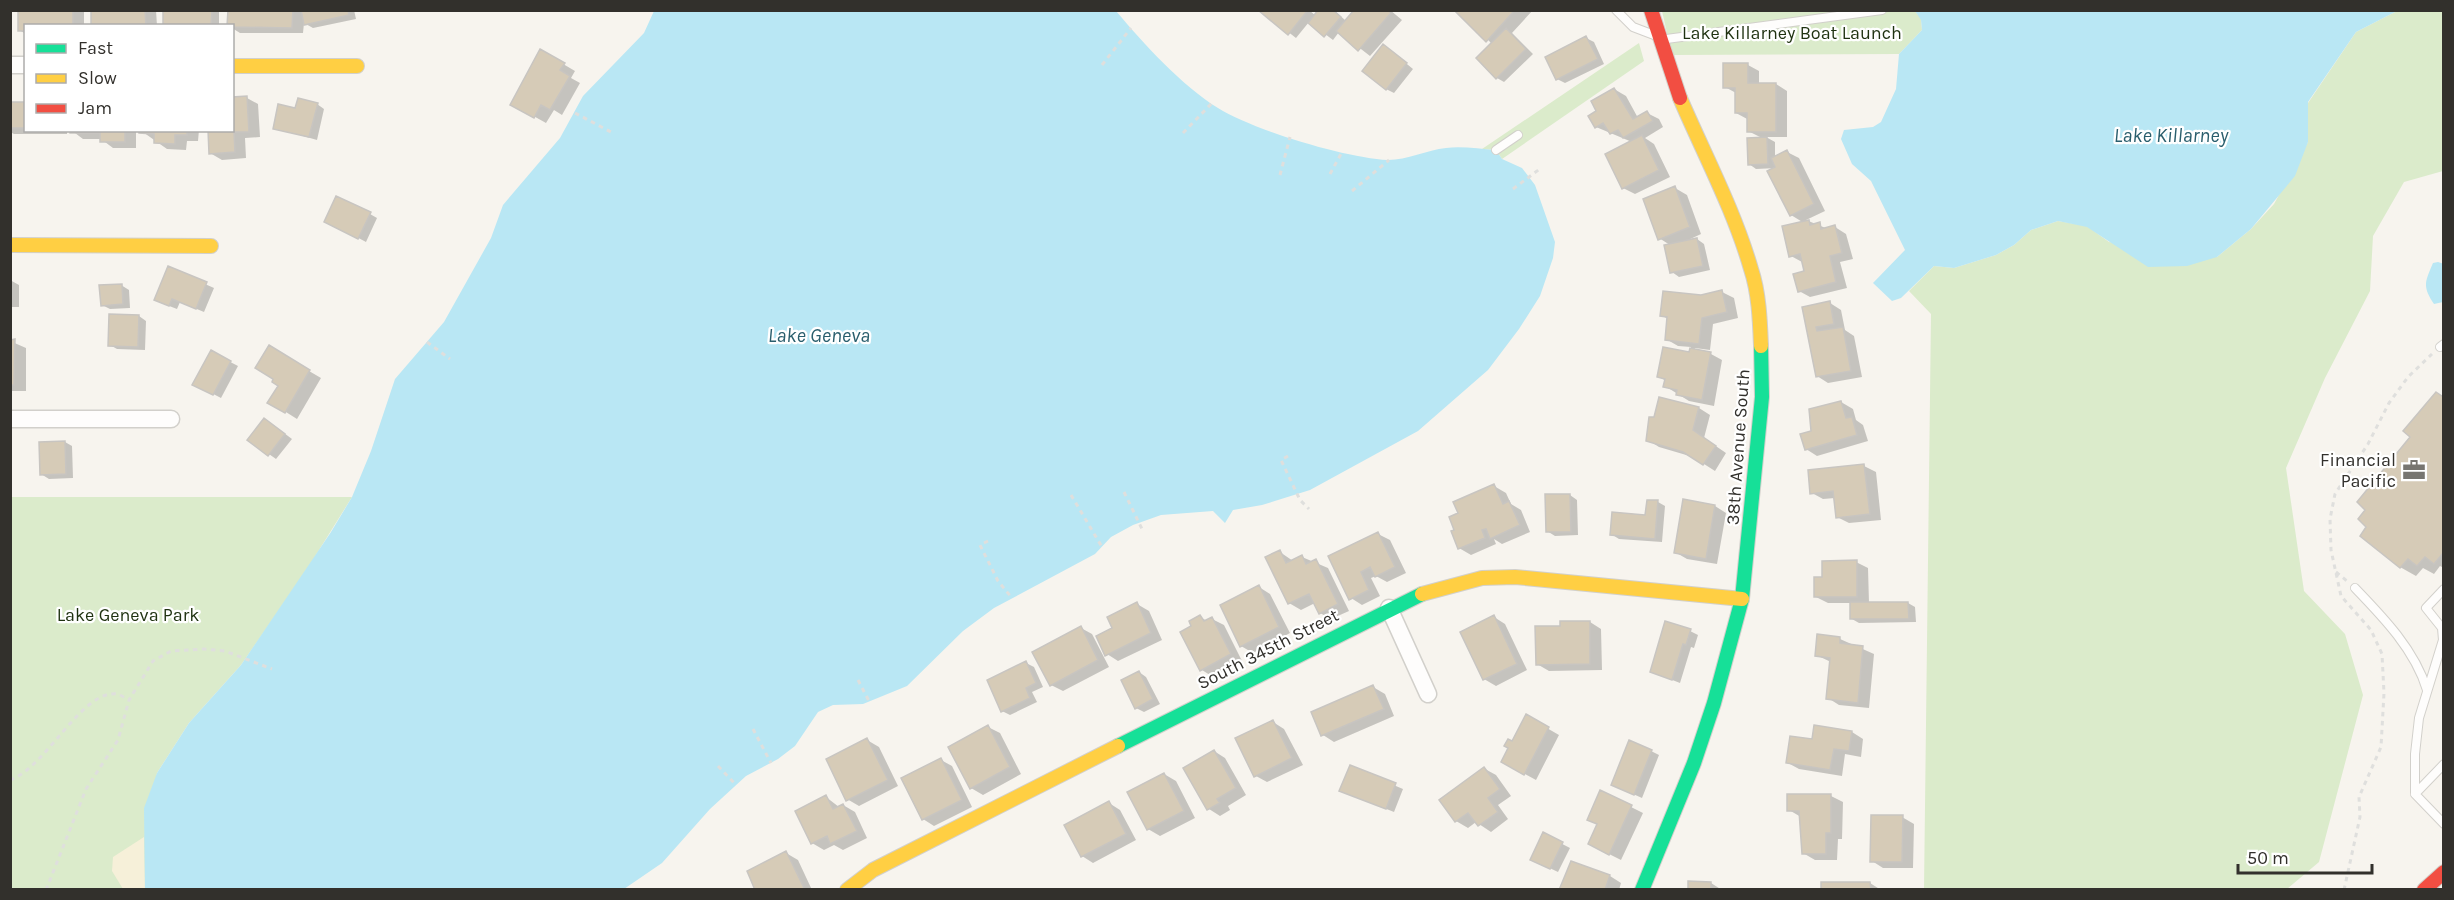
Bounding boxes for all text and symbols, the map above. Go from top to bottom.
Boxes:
park label: Lake Killarney Boat Launch [1682,22,1902,44]
legend [24,24,234,132]
text: Fast [78,37,113,59]
text: Slow [78,67,117,89]
text: Jam [78,97,112,119]
water label: Lake Killarney [2114,124,2229,147]
water label: Lake Geneva [768,324,870,347]
street label: 38th Avenue South [1722,368,1754,526]
place label: Financial Pacific [2320,449,2396,492]
office icon: Financial Pacific [2401,457,2427,483]
park label: Lake Geneva Park [57,604,199,626]
street label: South 345th Street [1194,604,1343,694]
scale bar [2238,837,2372,875]
text: 50 m [2247,847,2289,869]

